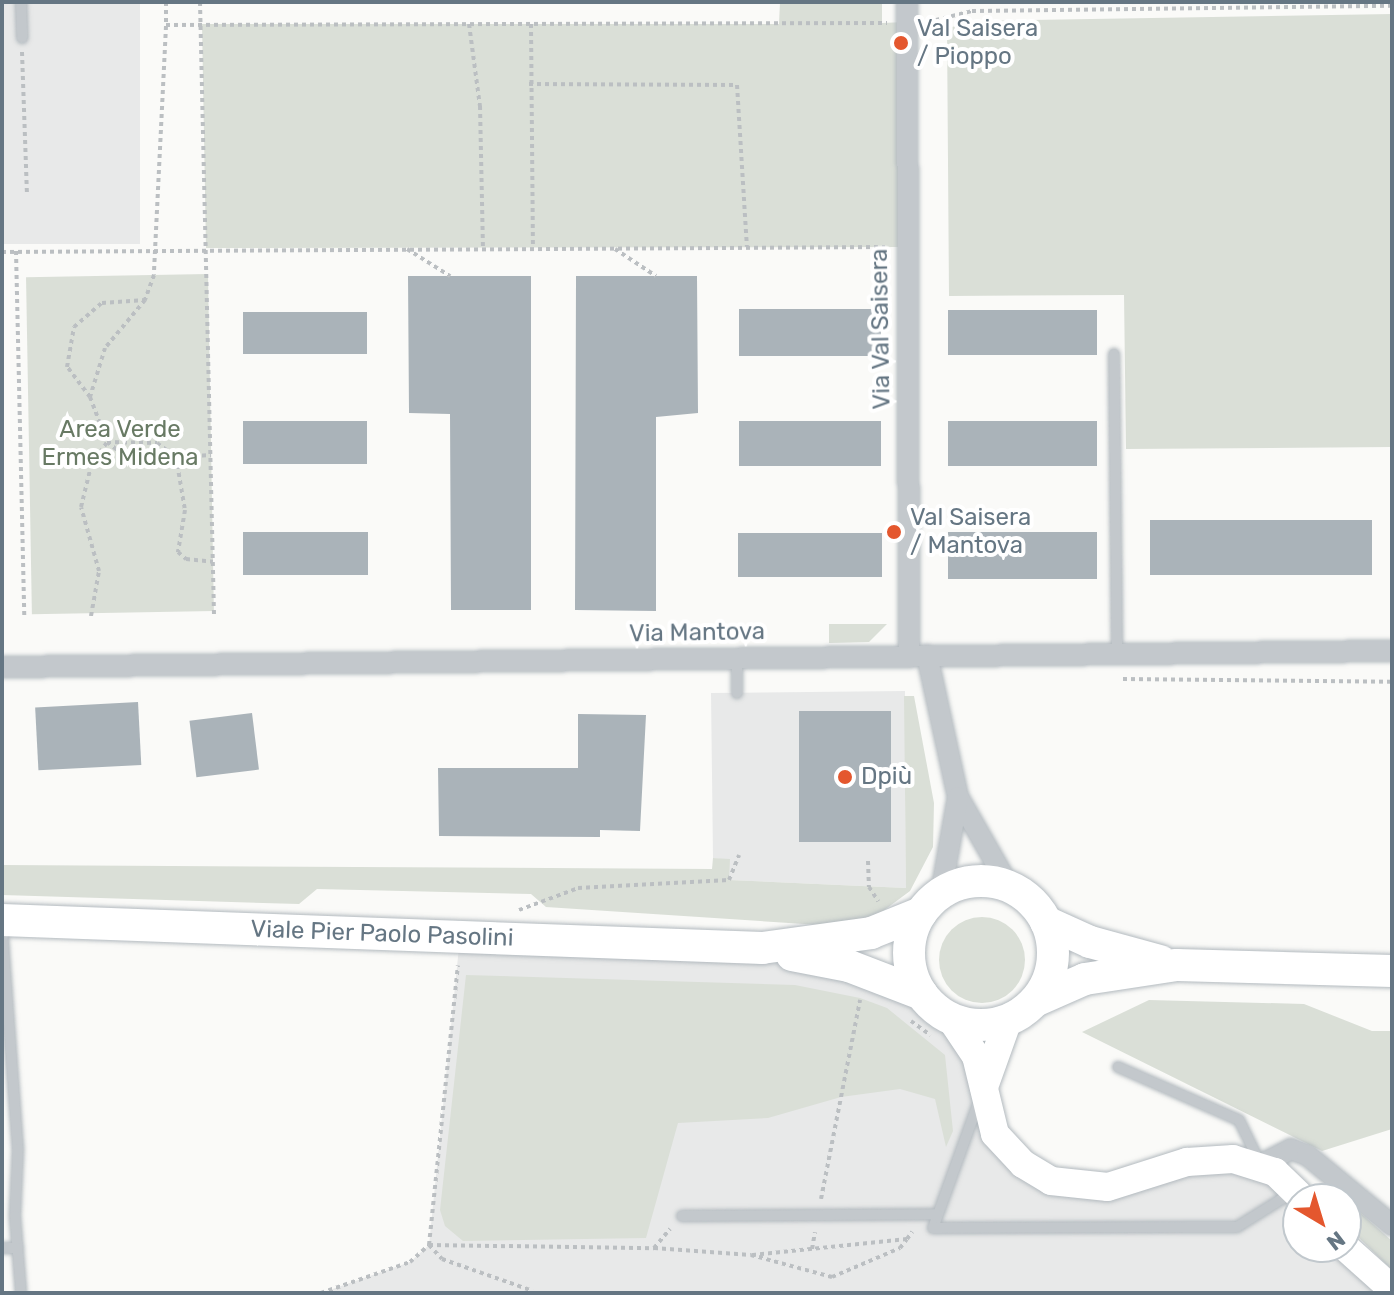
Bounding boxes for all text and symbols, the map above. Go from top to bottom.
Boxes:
place label: Val Saisera / Pioppo [917,15,1038,71]
marker: Val Saisera / Pioppo [892,34,910,52]
street label: Via Val Saisera [865,248,897,410]
park label: Area Verde Ermes Midena [42,416,198,472]
place label: Val Saisera / Mantova [910,504,1031,560]
marker: Val Saisera / Mantova [885,523,903,541]
street label: Via Mantova [629,617,765,649]
place label: Dpiù [861,763,912,791]
marker: Dpiù [836,768,854,786]
street label: Viale Pier Paolo Pasolini [250,915,514,953]
north arrow [1282,1183,1362,1263]
text: N [1321,1225,1350,1256]

